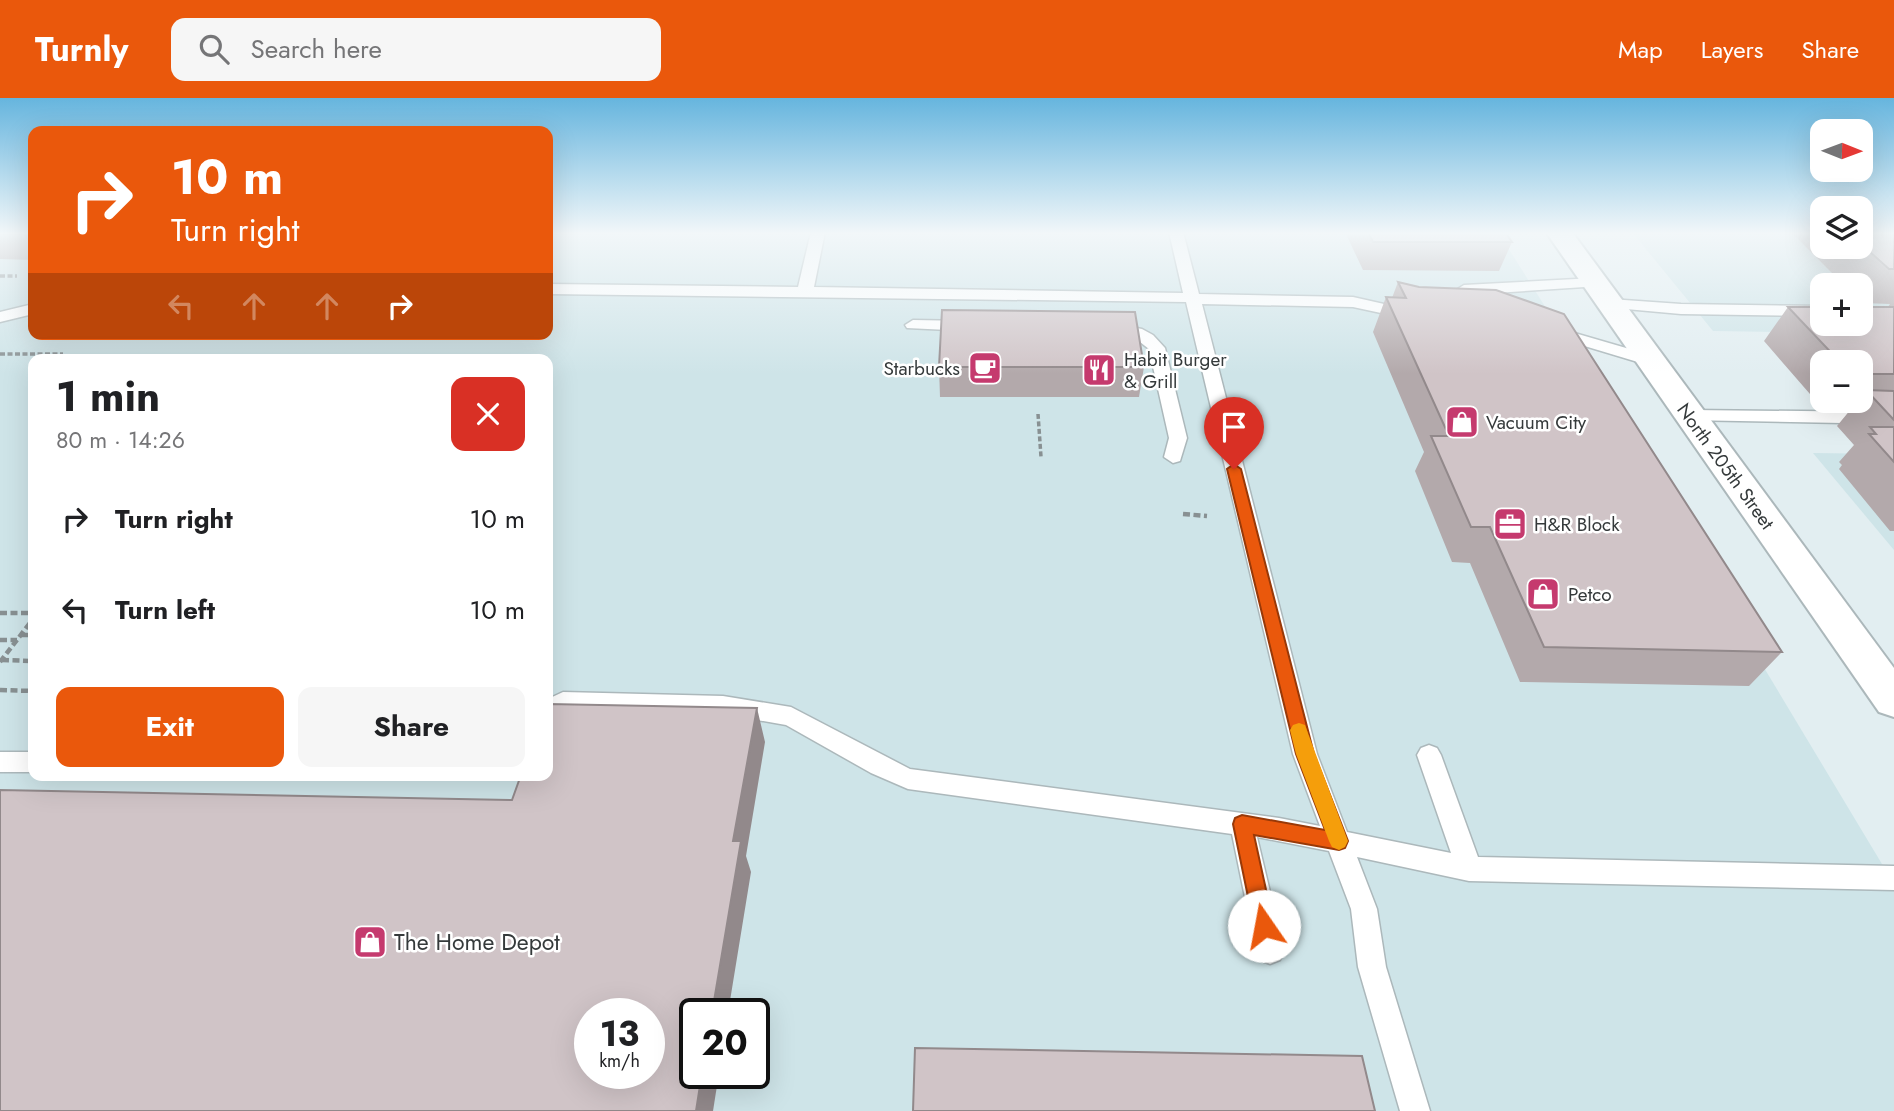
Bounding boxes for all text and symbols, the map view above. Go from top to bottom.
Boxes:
search box [171,18,661,81]
text: Turnly [35,26,129,73]
icon: search [195,30,233,68]
text: Search here [251,30,382,68]
text: Map [1618,32,1663,67]
text: Layers [1701,32,1763,67]
text: Share [1801,32,1859,67]
north arrow [1810,119,1872,182]
map controls [1810,119,1873,413]
text: 10 m [171,142,283,212]
icon: right [56,154,147,245]
button: layers [1810,196,1873,259]
text: Turn right [171,207,300,253]
button: + [1810,273,1873,336]
icon: left [162,287,200,325]
icon: ahead [235,287,273,325]
icon: ahead [308,287,346,325]
icon: right [381,287,419,325]
place label: Habit Burger & Grill [1124,346,1227,395]
cafe icon: Starbucks [966,349,1004,387]
button: − [1810,350,1873,413]
restaurant icon: Habit Burger & Grill [1080,351,1118,389]
place label: Starbucks [883,355,960,382]
text: 1 min [56,366,160,427]
button: close [451,377,525,451]
pin [1204,397,1264,469]
street label: North 205th Street [1670,398,1781,535]
shop icon: Vacuum City [1443,403,1481,441]
icon: arrive [1215,408,1253,446]
place label: Vacuum City [1486,409,1587,436]
text: 80 m · 14:26 [56,423,185,457]
icon: right [56,500,94,538]
text: Turn right [115,500,233,538]
text: 10 m [470,500,525,538]
office icon: H&R Block [1491,505,1529,543]
place label: H&R Block [1534,511,1620,538]
shop icon: Petco [1524,575,1562,613]
place label: Petco [1568,581,1612,608]
icon: left [56,591,94,629]
text: Turn left [115,591,215,629]
text: 10 m [470,591,525,629]
button: Exit [56,687,284,767]
button: Share [298,687,525,767]
position arrow [1227,889,1301,963]
shop icon: The Home Depot [351,923,389,961]
place label: The Home Depot [394,925,560,959]
speed limit sign: 20 [679,998,770,1089]
text: 13 [600,1009,639,1059]
text: km/h [599,1048,640,1074]

